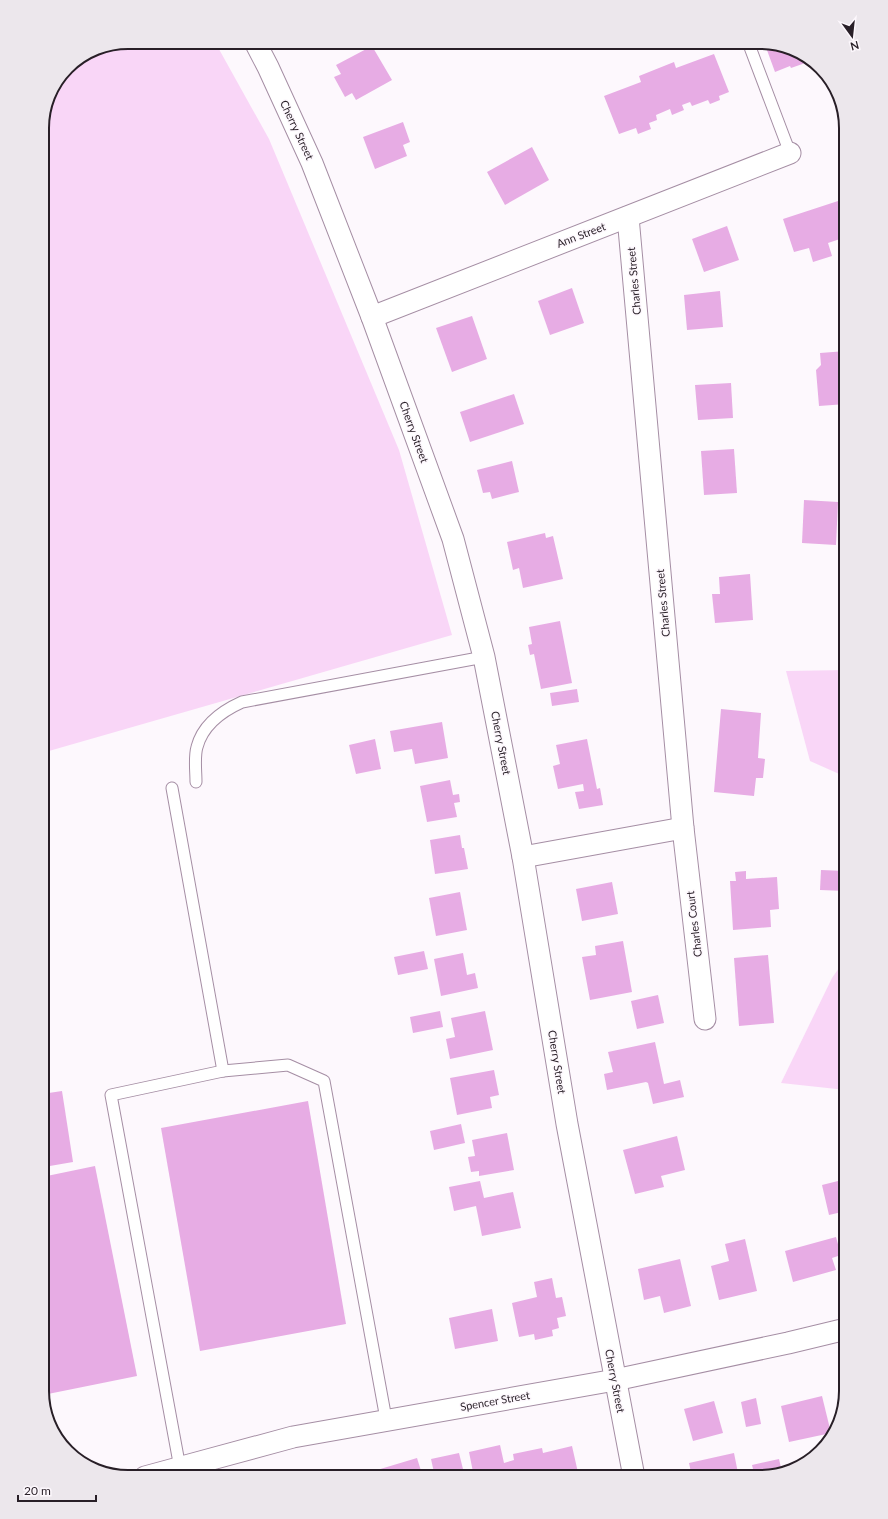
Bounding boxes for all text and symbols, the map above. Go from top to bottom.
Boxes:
north arrow [832,16,872,56]
text: N [849,39,860,54]
street label: Cherry Street [278,98,317,162]
street label: Ann Street [554,219,607,250]
street label: Charles Street [624,247,643,315]
street label: Cherry Street [397,399,432,464]
street label: Charles Street [653,569,672,637]
street label: Cherry Street [489,710,514,776]
street label: Charles Court [683,890,704,958]
street label: Cherry Street [546,1029,569,1095]
street label: Cherry Street [603,1348,628,1414]
street label: Spencer Street [459,1388,531,1413]
scale bar [18,1477,96,1503]
text: 20 m [24,1483,51,1498]

